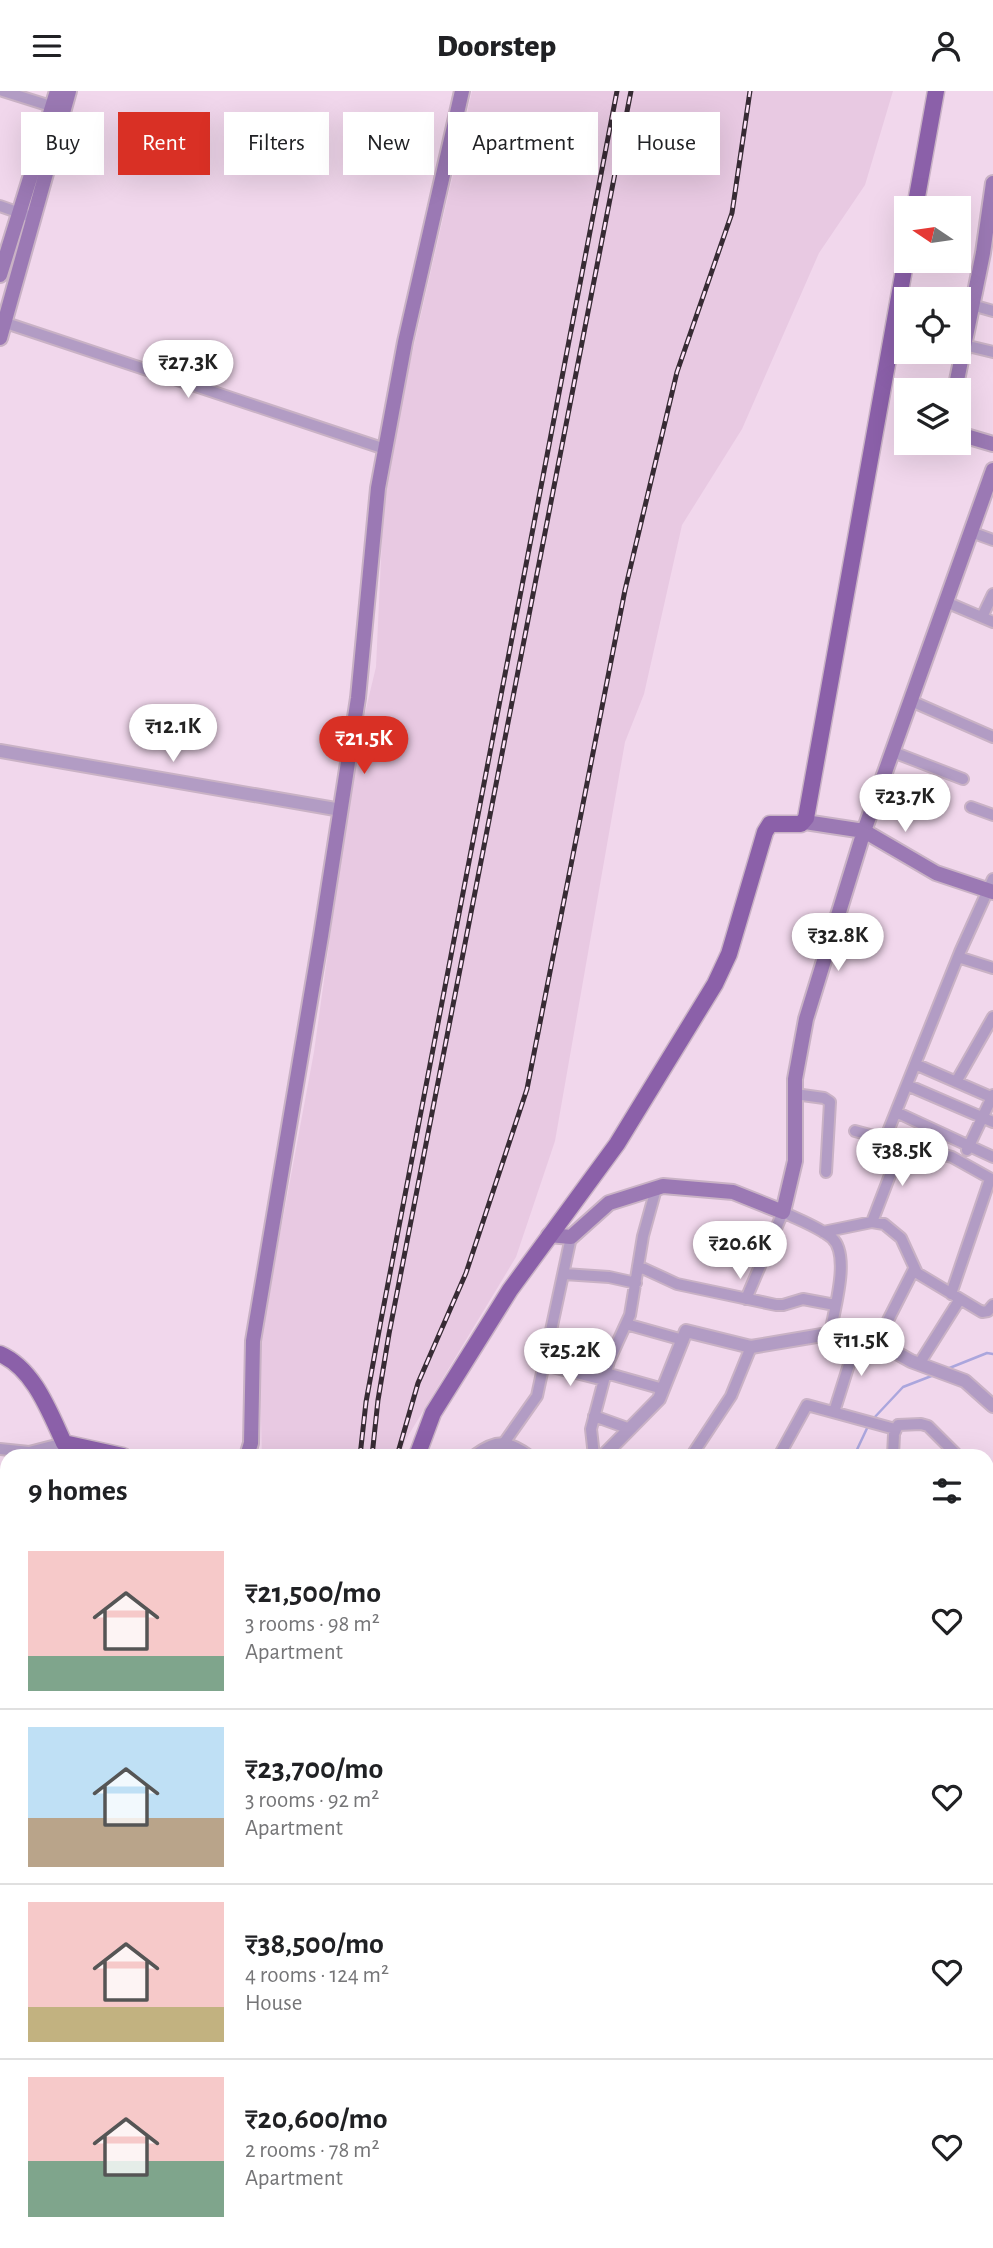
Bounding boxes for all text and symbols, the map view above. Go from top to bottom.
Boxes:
icon: menu [28,27,66,65]
icon: person [927,27,965,65]
text: Doorstep [437,30,556,62]
chip: Buy [21,112,104,175]
chip: Rent [118,112,210,175]
chip: Filters [224,112,329,175]
chip: New [343,112,434,175]
chip: Apartment [448,112,598,175]
chip: House [612,112,720,175]
north arrow [894,196,971,273]
map controls [894,196,971,455]
button: locate [894,287,971,364]
pin: ₹27.3K [131,341,245,400]
text: ₹27.3K [158,351,218,374]
button: layers [894,378,971,455]
pin: ₹12.1K [116,705,230,764]
text: ₹12.1K [145,715,201,738]
pin: ₹21.5K [307,717,421,776]
text: ₹21.5K [335,727,393,750]
pin: ₹23.7K [848,775,962,834]
text: ₹23.7K [875,785,935,808]
pin: ₹32.8K [781,913,895,973]
text: ₹32.8K [808,924,868,947]
pin: ₹38.5K [845,1129,959,1188]
text: ₹38.5K [872,1139,932,1162]
pin: ₹20.6K [683,1221,797,1281]
text: ₹20.6K [709,1232,771,1255]
pin: ₹11.5K [804,1319,918,1378]
pin: ₹25.2K [513,1329,627,1388]
text: ₹11.5K [834,1329,888,1352]
text: ₹25.2K [540,1339,600,1362]
icon: filters [928,1472,966,1510]
text: 9 homes [28,1476,128,1506]
text: ₹21,500/mo [245,1578,381,1608]
icon: home [84,1579,168,1663]
icon: heart [928,1602,966,1640]
text: 3 rooms · 98 m² [245,1613,380,1636]
text: Apartment [245,1641,343,1664]
text: ₹23,700/mo [245,1754,383,1784]
icon: home [84,1755,168,1839]
icon: heart [928,1778,966,1816]
text: 3 rooms · 92 m² [245,1789,379,1812]
text: Apartment [245,1817,343,1840]
text: ₹38,500/mo [245,1929,384,1959]
icon: home [84,1930,168,2014]
icon: heart [928,1953,966,1991]
text: 4 rooms · 124 m² [245,1964,389,1987]
text: House [245,1992,302,2015]
text: ₹20,600/mo [245,2104,388,2134]
icon: home [84,2105,168,2189]
icon: heart [928,2128,966,2166]
text: 2 rooms · 78 m² [245,2139,380,2162]
text: Apartment [245,2167,343,2190]

